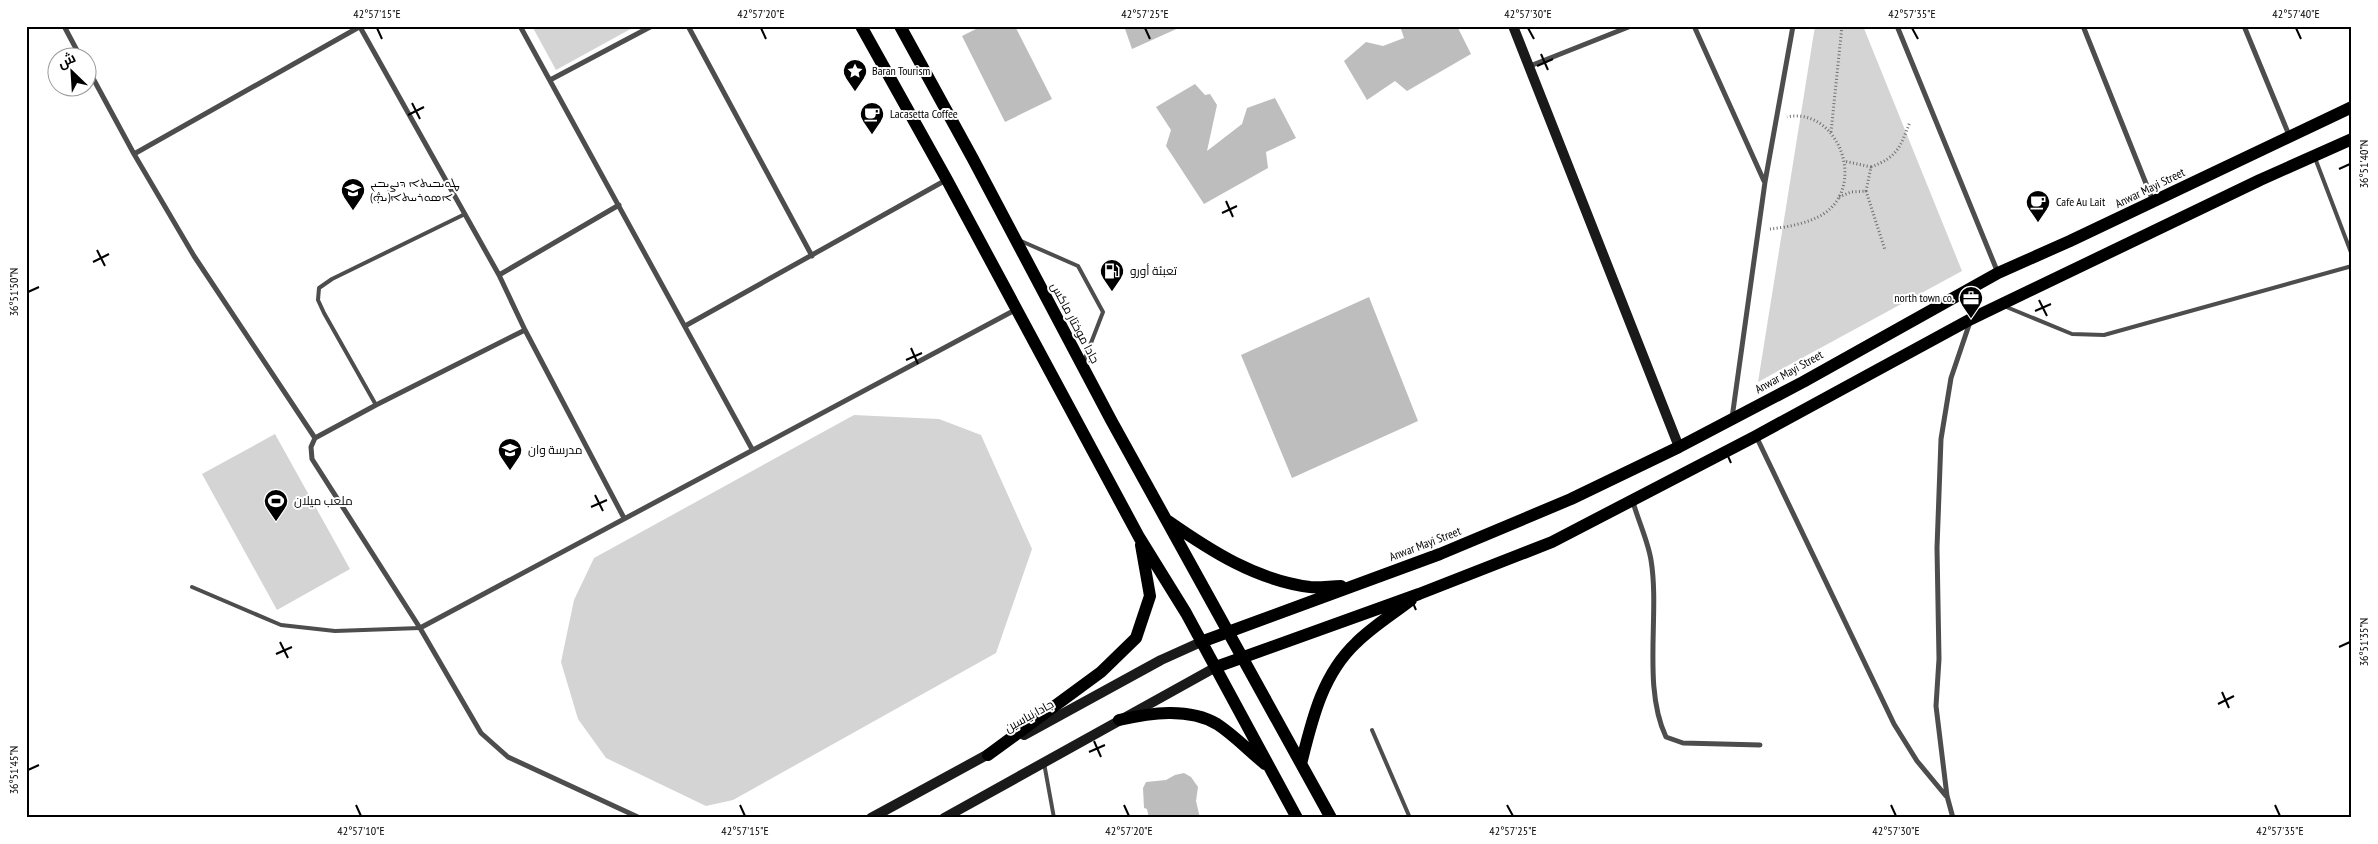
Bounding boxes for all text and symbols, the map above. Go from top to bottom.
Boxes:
text: 42°57'15"E [353,6,401,21]
text: 42°57'20"E [737,6,785,21]
text: 42°57'25"E [1121,6,1169,21]
text: 42°57'30"E [1504,6,1552,21]
text: 42°57'35"E [1888,6,1936,21]
text: 42°57'40"E [2272,6,2320,21]
north arrow [48,48,98,98]
text: ش [55,48,78,72]
place icon: Baran Tourism [842,58,868,92]
place label: Baran Tourism [872,63,931,78]
cafe icon: Lacasetta Coffee [859,101,885,135]
place label: Lacasetta Coffee [890,106,958,121]
text: 36°51'40"N [2356,140,2371,188]
street label: Anwar Mayi Street [2113,164,2188,211]
place label: ܛܘܝܒܝܬܐ ܕܢܨܝܒܝܢ ܐܣܘܪܝܝܬܐ(ܞ) [370,175,460,204]
school or university icon: ܛܘܝܒܝܬܐ ܕܢܨܝܒܝܢ ܐܣܘܪܝܝܬܐ(ܞ) [340,177,366,211]
cafe icon: Cafe Au Lait [2025,189,2051,223]
place label: Cafe Au Lait [2056,194,2106,209]
fuel station icon: تعبئة أورو [1099,258,1125,292]
place label: تعبئة أورو [1130,263,1178,278]
text: 36°51'50"N [6,268,21,316]
street label: جادا موختار ماكس [1048,280,1103,366]
office icon: north town co. [1958,285,1984,319]
place label: north town co. [1894,290,1954,305]
street label: Anwar Mayi Street [1752,346,1826,396]
school or university icon: مدرسة وان [497,437,523,471]
place label: مدرسة وان [528,442,582,457]
sports icon: ملعب ميلان [263,488,289,522]
place label: ملعب ميلان [294,493,353,508]
street label: Anwar Mayi Street [1387,523,1463,564]
text: 36°51'35"N [2356,618,2371,666]
street label: جادا نیاسین [1002,696,1056,735]
text: 36°51'45"N [6,746,21,794]
text: 42°57'10"E [337,823,385,838]
text: 42°57'15"E [721,823,769,838]
text: 42°57'20"E [1105,823,1153,838]
text: 42°57'25"E [1489,823,1537,838]
text: 42°57'30"E [1872,823,1920,838]
text: 42°57'35"E [2256,823,2304,838]

